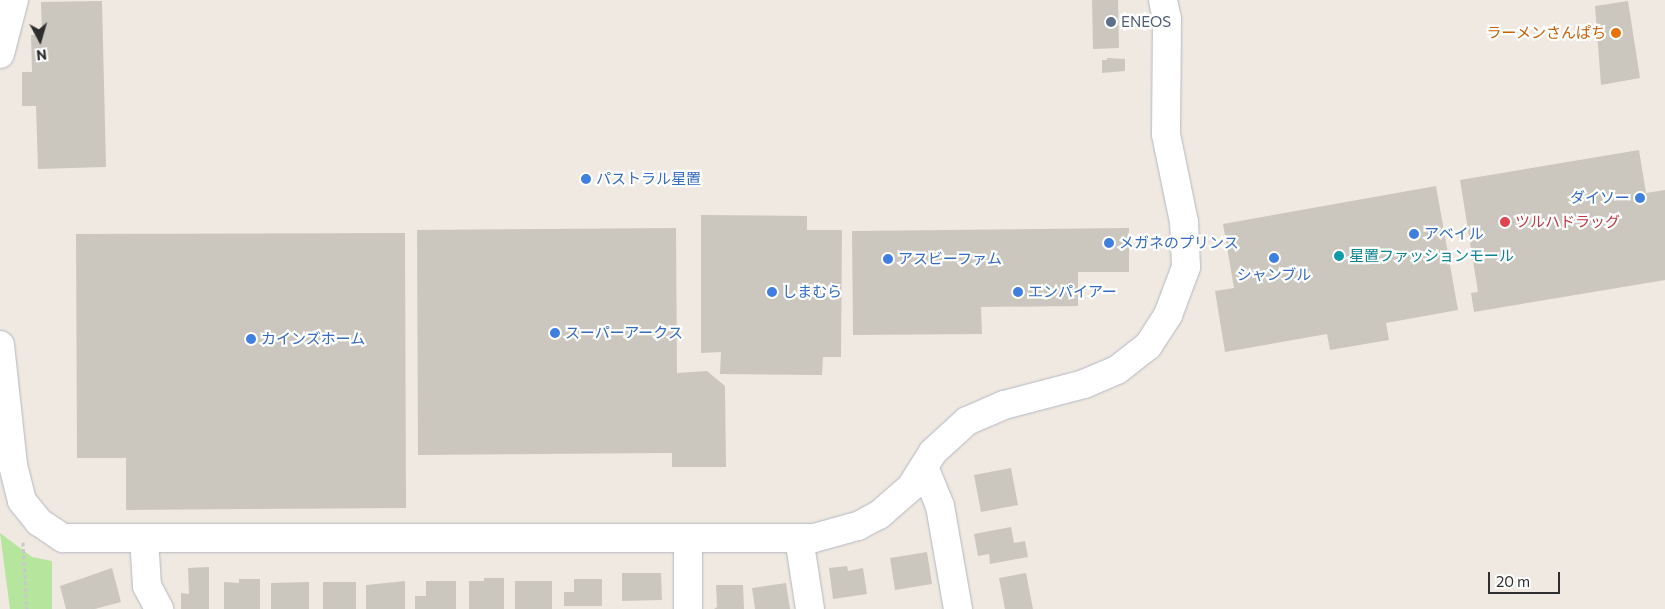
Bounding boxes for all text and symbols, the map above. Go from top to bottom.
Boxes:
place label: ENEOS [1121,13,1171,31]
north arrow [15,15,65,65]
marker: ENEOS [1105,16,1117,28]
place label: ラーメンさんぱち [1486,24,1606,42]
marker: ラーメンさんぱち [1610,27,1622,39]
text: N [36,46,48,64]
place label: パストラル星置 [596,170,701,188]
marker: パストラル星置 [580,173,592,185]
place label: ダイソー [1570,189,1630,207]
marker: ダイソー [1634,192,1646,204]
place label: ツルハドラッグ [1515,213,1620,231]
marker: ツルハドラッグ [1499,216,1511,228]
place label: アベイル [1424,225,1484,243]
marker: アベイル [1408,228,1420,240]
place label: メガネのプリンス [1119,234,1239,252]
marker: メガネのプリンス [1103,237,1115,249]
place label: 星置ファッションモール [1349,247,1514,265]
place label: アスビーファム [898,250,1003,268]
marker: 星置ファッションモール [1333,250,1345,262]
marker: シャンブル [1268,252,1280,264]
marker: アスビーファム [882,253,894,265]
place label: シャンブル [1237,266,1311,284]
place label: しまむら [782,283,842,301]
place label: エンパイアー [1028,283,1117,301]
marker: しまむら [766,286,778,298]
marker: エンパイアー [1012,286,1024,298]
place label: スーパーアークス [565,324,684,342]
marker: スーパーアークス [549,327,561,339]
place label: カインズホーム [261,330,366,348]
marker: カインズホーム [245,333,257,345]
scale bar [1490,562,1562,594]
text: 20 m [1496,572,1530,590]

